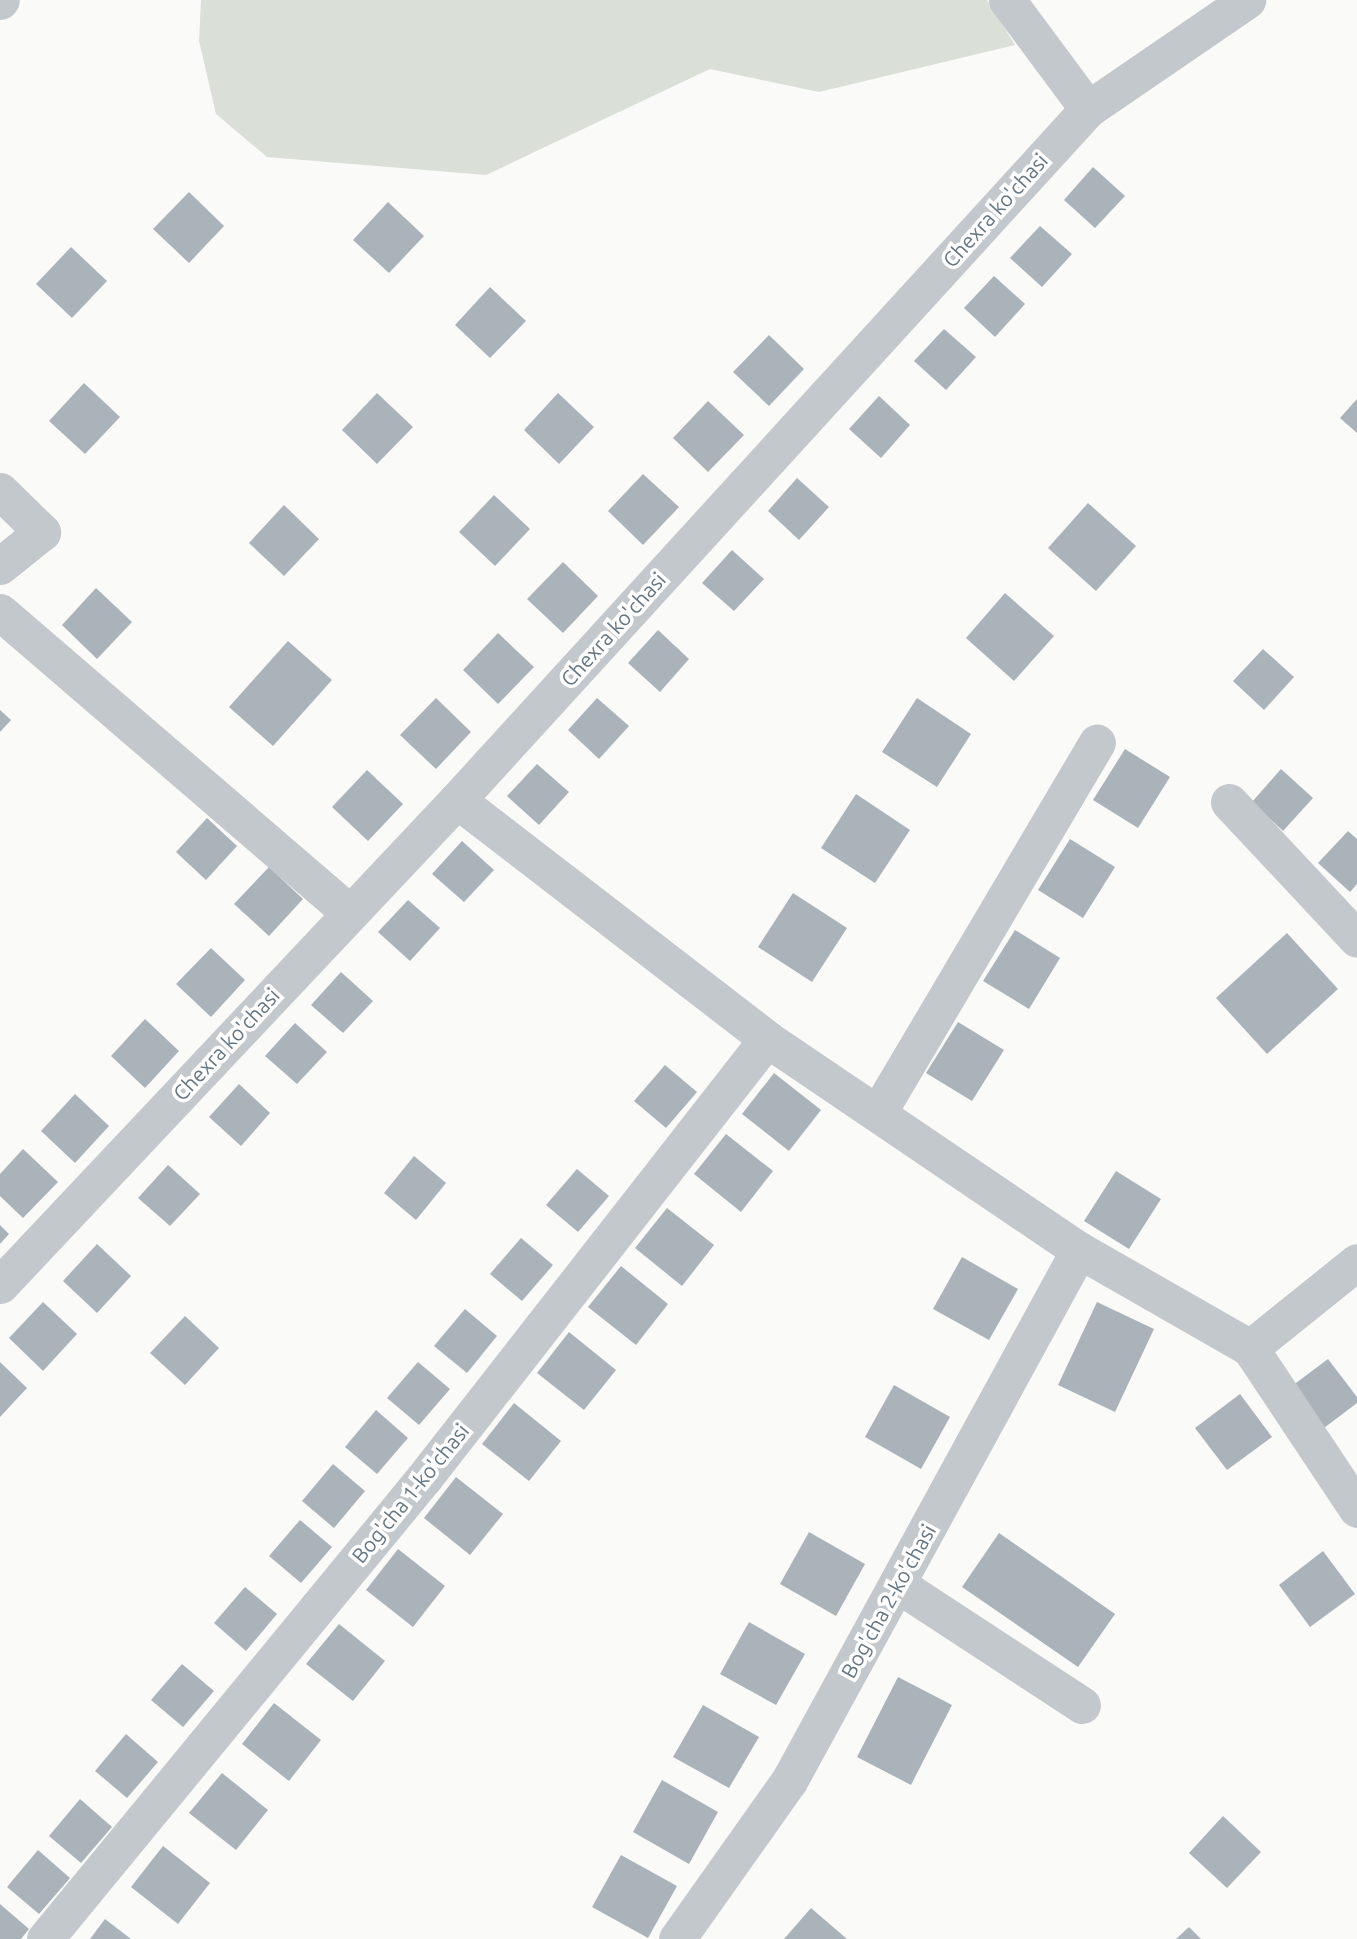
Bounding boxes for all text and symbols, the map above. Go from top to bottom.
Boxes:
street label: Chexra ko'chasi [937,148,1053,272]
street label: Chexra ko'chasi [555,567,671,691]
street label: Chexra ko'chasi [168,983,284,1105]
street label: Bog'cha 1-ko'chasi [346,1418,474,1568]
street label: Bog'cha 2-ko'chasi [835,1520,941,1682]

